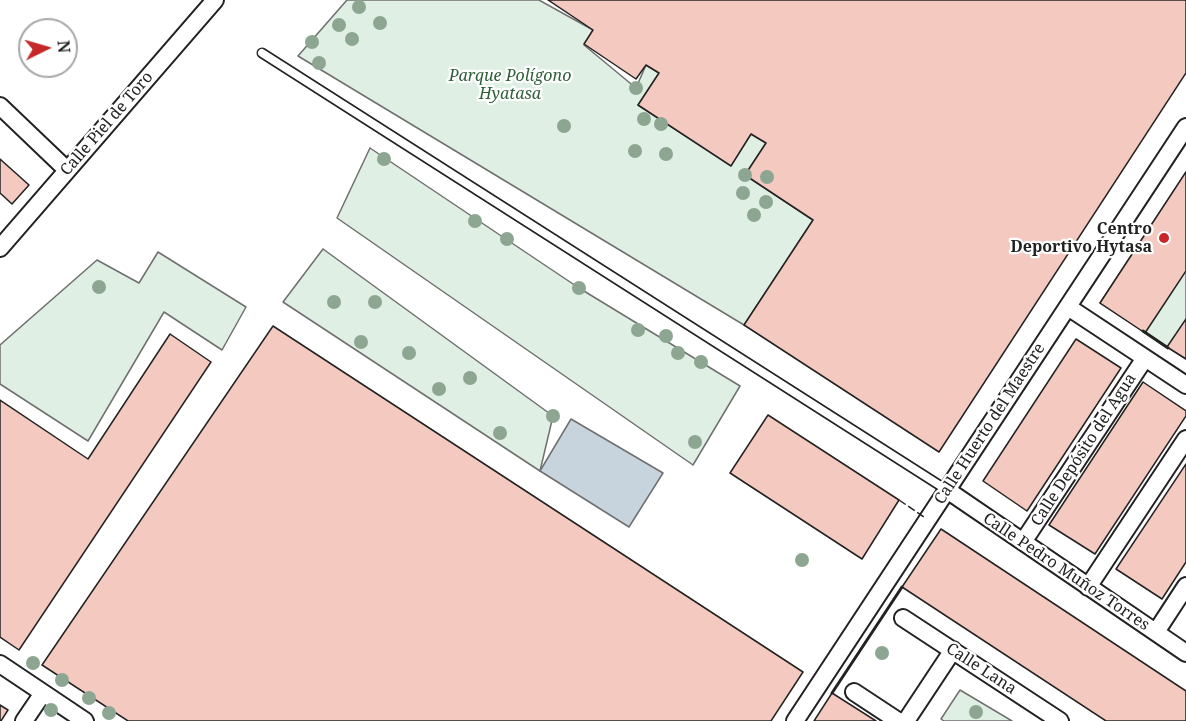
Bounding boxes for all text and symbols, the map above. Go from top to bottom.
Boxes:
north arrow [18,18,78,78]
text: N [52,39,75,54]
park label: Parque Polígono Hyatasa [449,66,571,104]
street label: Calle Piel de Toro [57,68,157,180]
place label: Centro Deportivo Hytasa [1011,219,1152,257]
marker: Centro Deportivo Hytasa [1157,231,1171,245]
street label: Calle Huerto del Maestre [931,340,1049,508]
street label: Calle Depósito del Agua [1027,370,1141,530]
street label: Calle Pedro Muñoz Torres [979,509,1153,635]
street label: Calle Lana [942,639,1020,699]

